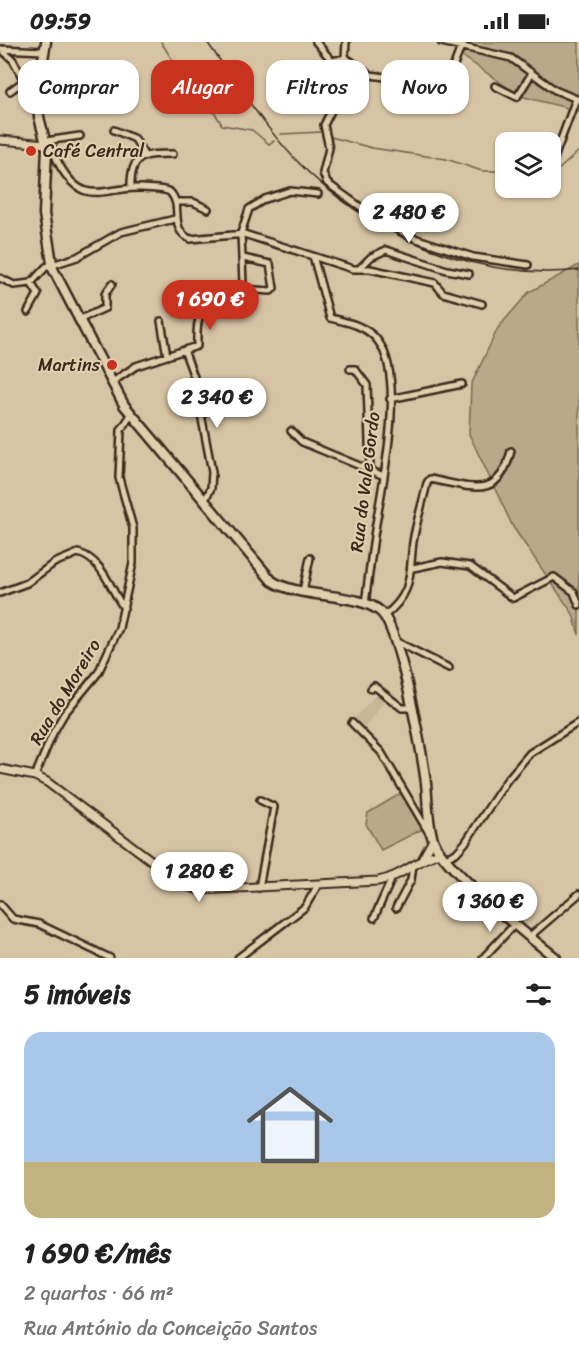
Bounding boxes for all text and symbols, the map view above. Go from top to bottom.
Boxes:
text: 09:59 [30,2,91,41]
chip: Comprar [18,60,139,114]
chip: Alugar [151,60,254,114]
chip: Filtros [266,60,369,114]
chip: Novo [381,60,469,114]
map controls [495,132,561,198]
button: layers [495,132,561,198]
place label: Café Central [43,135,145,167]
marker: Café Central [24,144,38,158]
pin: 2 480 € [354,193,464,244]
text: 2 480 € [373,195,445,230]
pin: 1 690 € [155,280,265,331]
text: 1 690 € [176,282,244,317]
place label: Martins [38,349,101,381]
marker: Martins [105,358,119,372]
pin: 2 340 € [162,378,272,429]
text: 2 340 € [181,380,253,415]
street label: Rua do Vale Gordo [341,410,389,554]
street label: Rua do Moreiro [21,633,109,751]
pin: 1 280 € [144,852,254,903]
text: 1 280 € [165,854,233,889]
pin: 1 360 € [435,882,545,933]
text: 1 360 € [456,884,524,919]
text: 5 imóveis [24,971,130,1017]
icon: filters [522,978,555,1011]
icon: home [236,1071,344,1179]
text: 1 690 €/mês [24,1230,171,1276]
text: 2 quartos · 66 m² [24,1276,174,1311]
text: Rua António da Conceição Santos [24,1311,317,1346]

